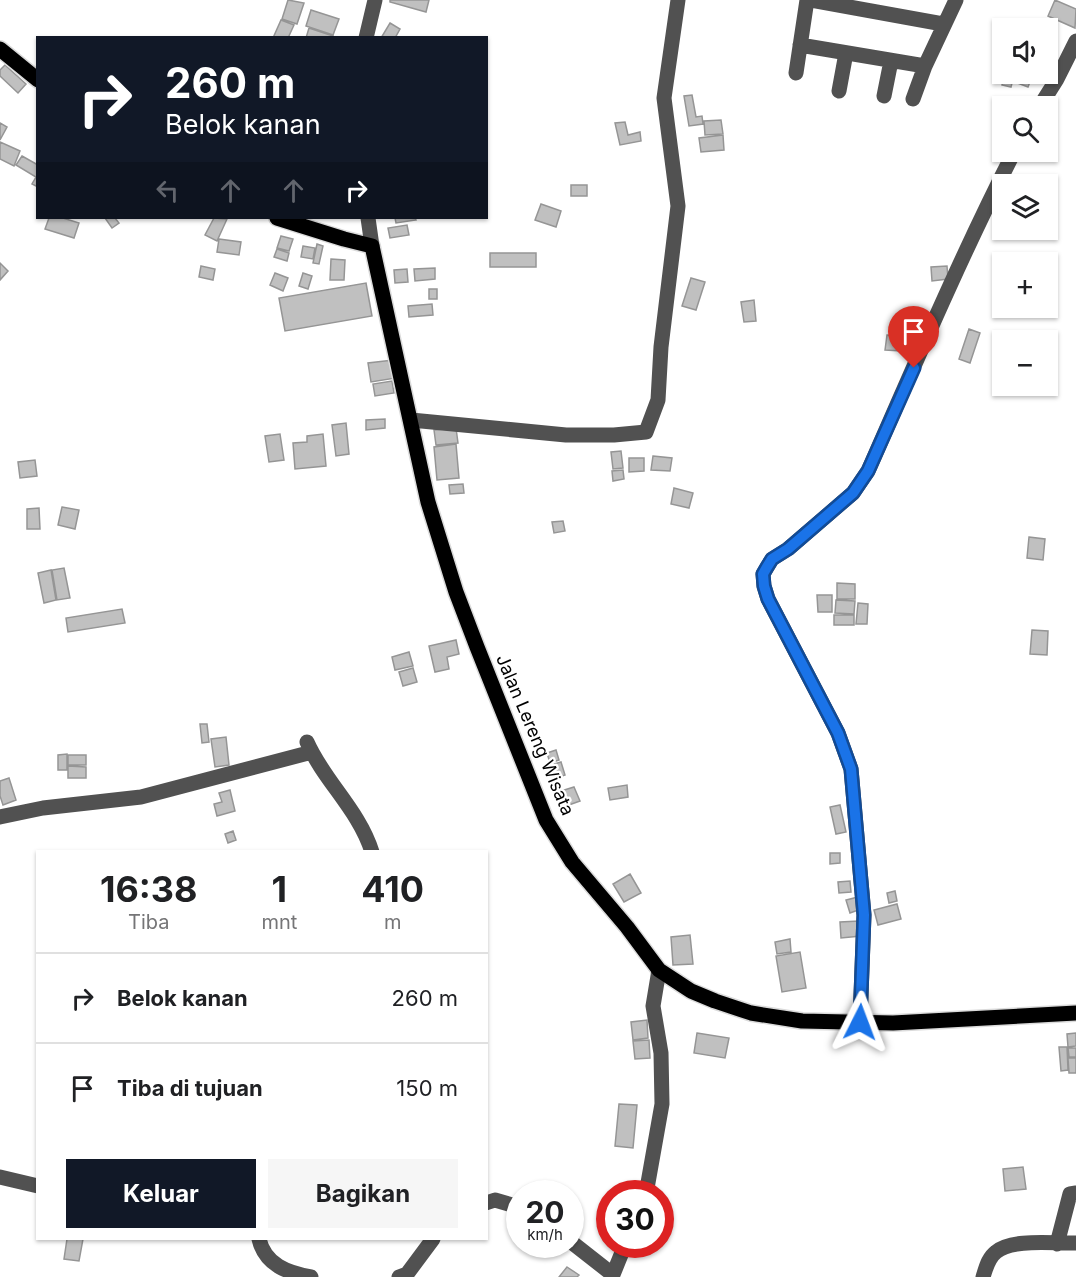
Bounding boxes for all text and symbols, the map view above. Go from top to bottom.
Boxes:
map controls [992,18,1058,396]
button: sound [992,18,1058,84]
text: 260 m [165,57,295,108]
icon: right [66,60,144,138]
button: search [992,96,1058,162]
text: Belok kanan [165,108,321,141]
icon: left [151,174,184,207]
icon: ahead [214,174,247,207]
icon: ahead [277,174,310,207]
icon: right [340,174,373,207]
button: layers [992,174,1058,240]
button: + [992,252,1058,318]
pin [888,306,939,368]
icon: arrive [897,315,930,348]
button: − [992,330,1058,396]
street label: Jalan Lereng Wisata [492,651,579,818]
text: 16:38 [100,867,198,911]
text: 1 [272,867,287,911]
text: 410 [361,867,424,911]
text: Tiba [128,910,169,934]
text: mnt [261,910,297,934]
text: m [384,910,401,934]
icon: right [66,982,99,1015]
text: Belok kanan [117,985,248,1011]
text: 260 m [392,985,458,1011]
position arrow [828,990,892,1054]
icon: arrive [66,1072,99,1105]
text: Tiba di tujuan [117,1075,263,1101]
text: 150 m [396,1075,458,1101]
button: Keluar [66,1159,256,1228]
button: Bagikan [268,1159,458,1228]
speed limit sign: 30 [596,1180,674,1258]
text: 20 [525,1194,565,1230]
text: km/h [527,1225,563,1244]

